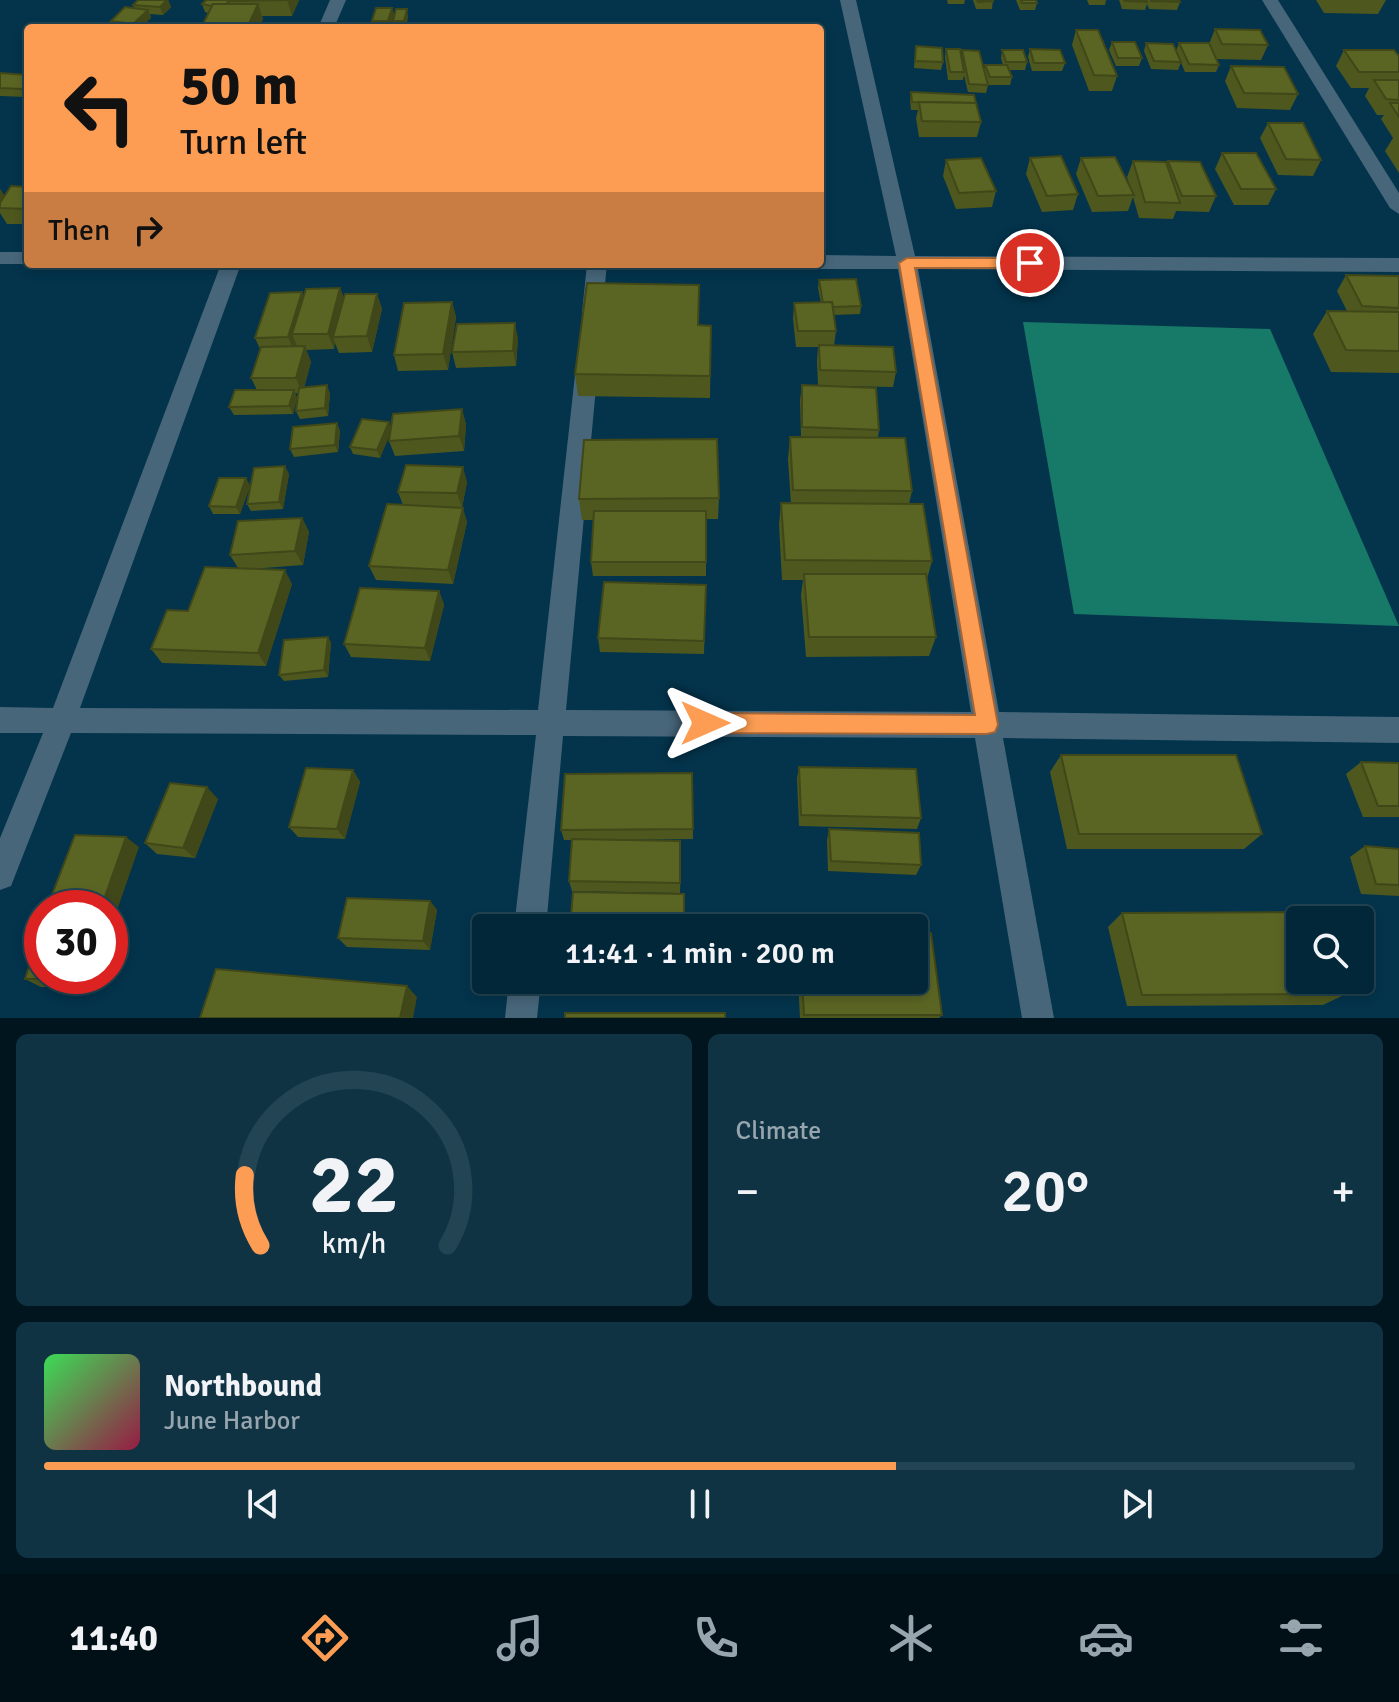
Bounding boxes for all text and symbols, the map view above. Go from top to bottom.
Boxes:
text: 50 m [180,51,298,120]
icon: left [48,56,152,160]
text: Turn left [180,120,307,165]
icon: right [126,208,170,252]
text: Then [48,212,110,249]
pin [996,229,1064,297]
icon: arrive [1008,241,1052,285]
position arrow [663,681,747,765]
speed limit sign: 30 [24,890,128,994]
map controls [1286,906,1374,994]
button: search [1286,906,1374,994]
text: 11:41 · 1 min · 200 m [565,935,835,972]
text: Climate [736,1115,821,1147]
text: 22 [309,1134,399,1236]
text: 20° [1001,1155,1089,1229]
text: − [736,1165,759,1219]
text: + [1331,1165,1355,1219]
text: km/h [321,1226,386,1261]
text: Northbound [164,1368,322,1405]
text: June Harbor [164,1405,300,1437]
icon: previous [241,1482,285,1526]
icon: pause [678,1482,722,1526]
icon: next [1115,1482,1159,1526]
icon: directions [297,1610,353,1666]
icon: music [492,1610,548,1666]
icon: phone [688,1610,744,1666]
icon: climate [883,1610,939,1666]
icon: car [1078,1610,1134,1666]
icon: filters [1273,1610,1329,1666]
text: 11:40 [70,1616,158,1661]

